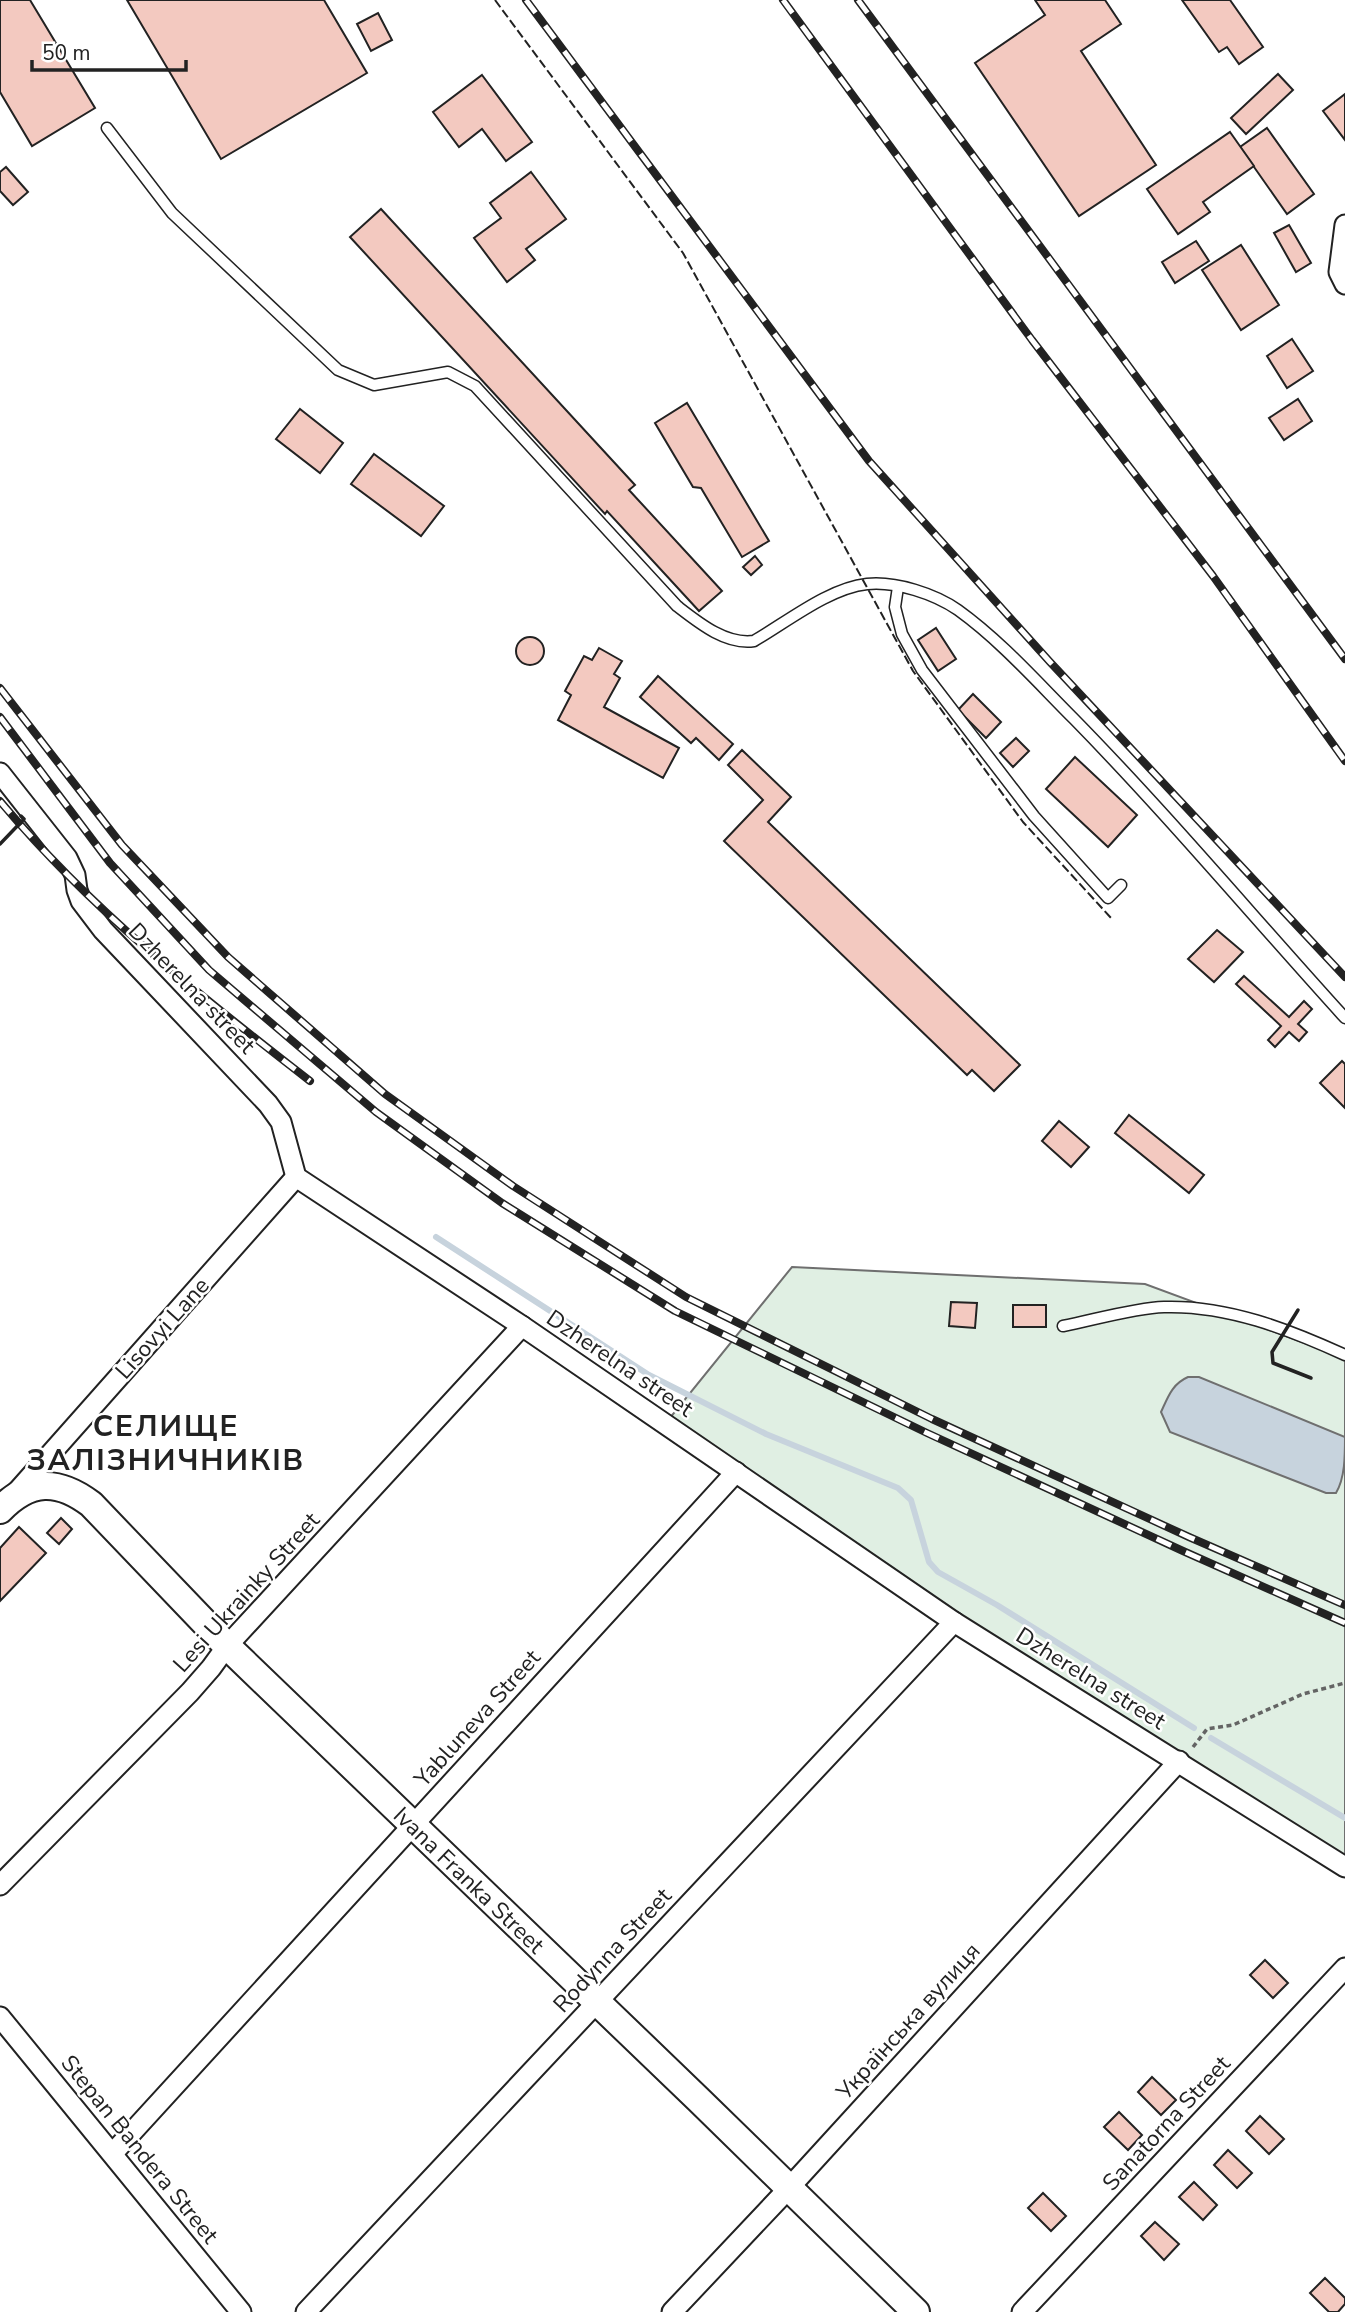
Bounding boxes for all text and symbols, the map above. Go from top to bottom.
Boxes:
scale bar [32,28,186,72]
text: 50 m [42,39,91,67]
street label: Dzherelna street [121,916,263,1061]
street label: Lisovyi Lane [108,1271,216,1386]
street label: Dzherelna street [540,1303,700,1425]
district label: СЕЛИЩЕ ЗАЛІЗНИЧНИКІВ [27,1406,305,1481]
street label: Lesi Ukrainky Street [166,1505,327,1679]
street label: Dzherelna street [1010,1620,1172,1737]
street label: Yabluneva Street [407,1642,548,1794]
street label: Ivana Franka Street [386,1800,552,1961]
street label: Rodynna Street [546,1881,679,2019]
street label: Українська вулиця [829,1936,987,2107]
street label: Sanatorna Street [1096,2048,1238,2198]
street label: Stepan Bandera Street [54,2049,226,2251]

